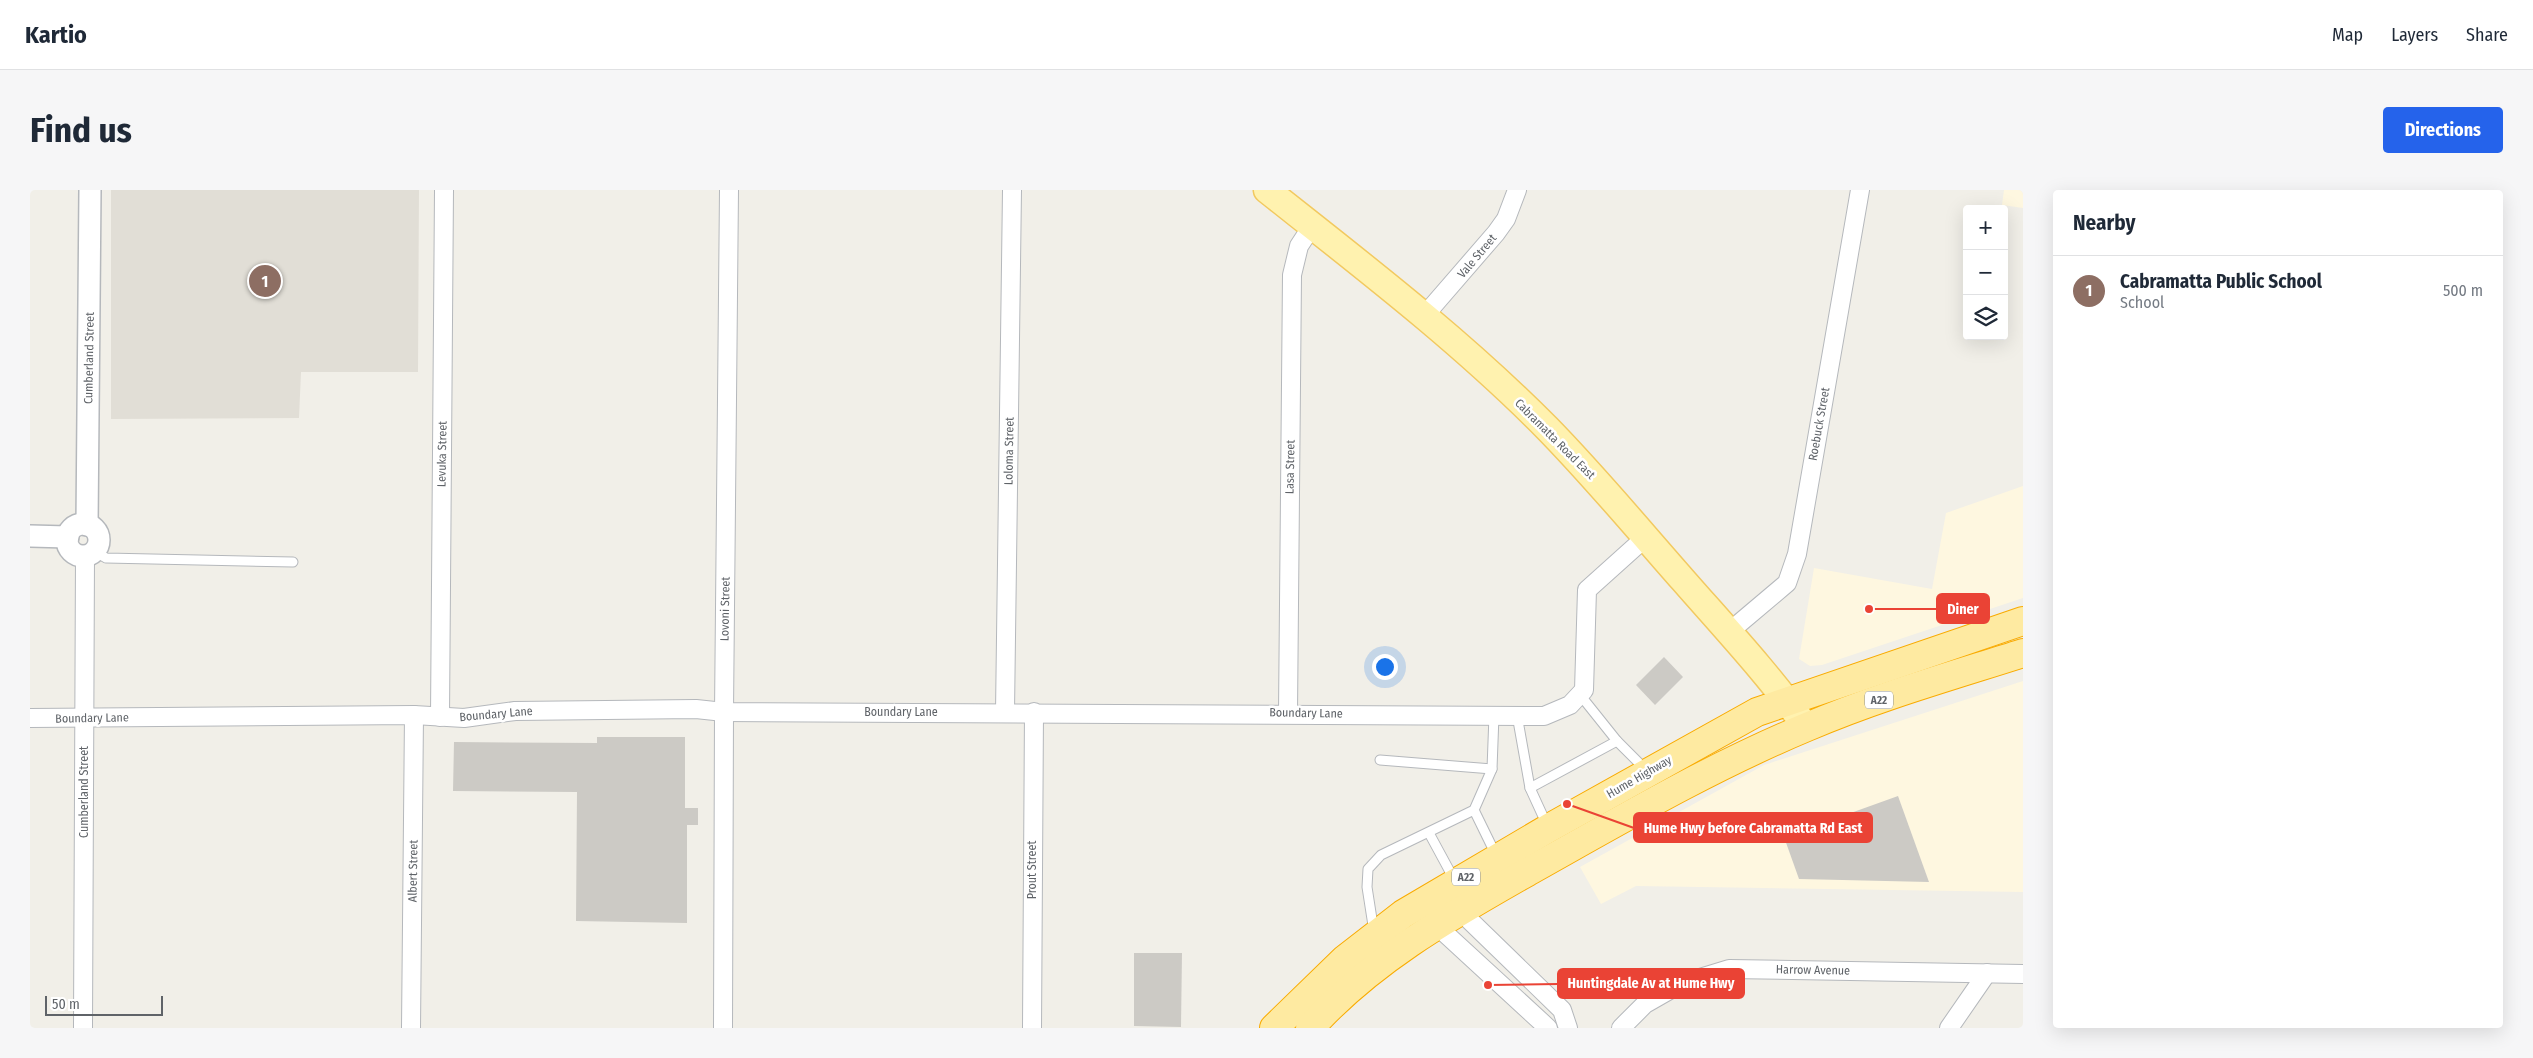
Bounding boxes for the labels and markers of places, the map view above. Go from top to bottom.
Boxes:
pin: 1 [249,262,281,300]
callout: Diner [1937,594,1989,623]
callout: Hume Hwy before Cabramatta Rd East [1634,813,1872,842]
callout: Huntingdale Av at Hume Hwy [1558,969,1744,998]

